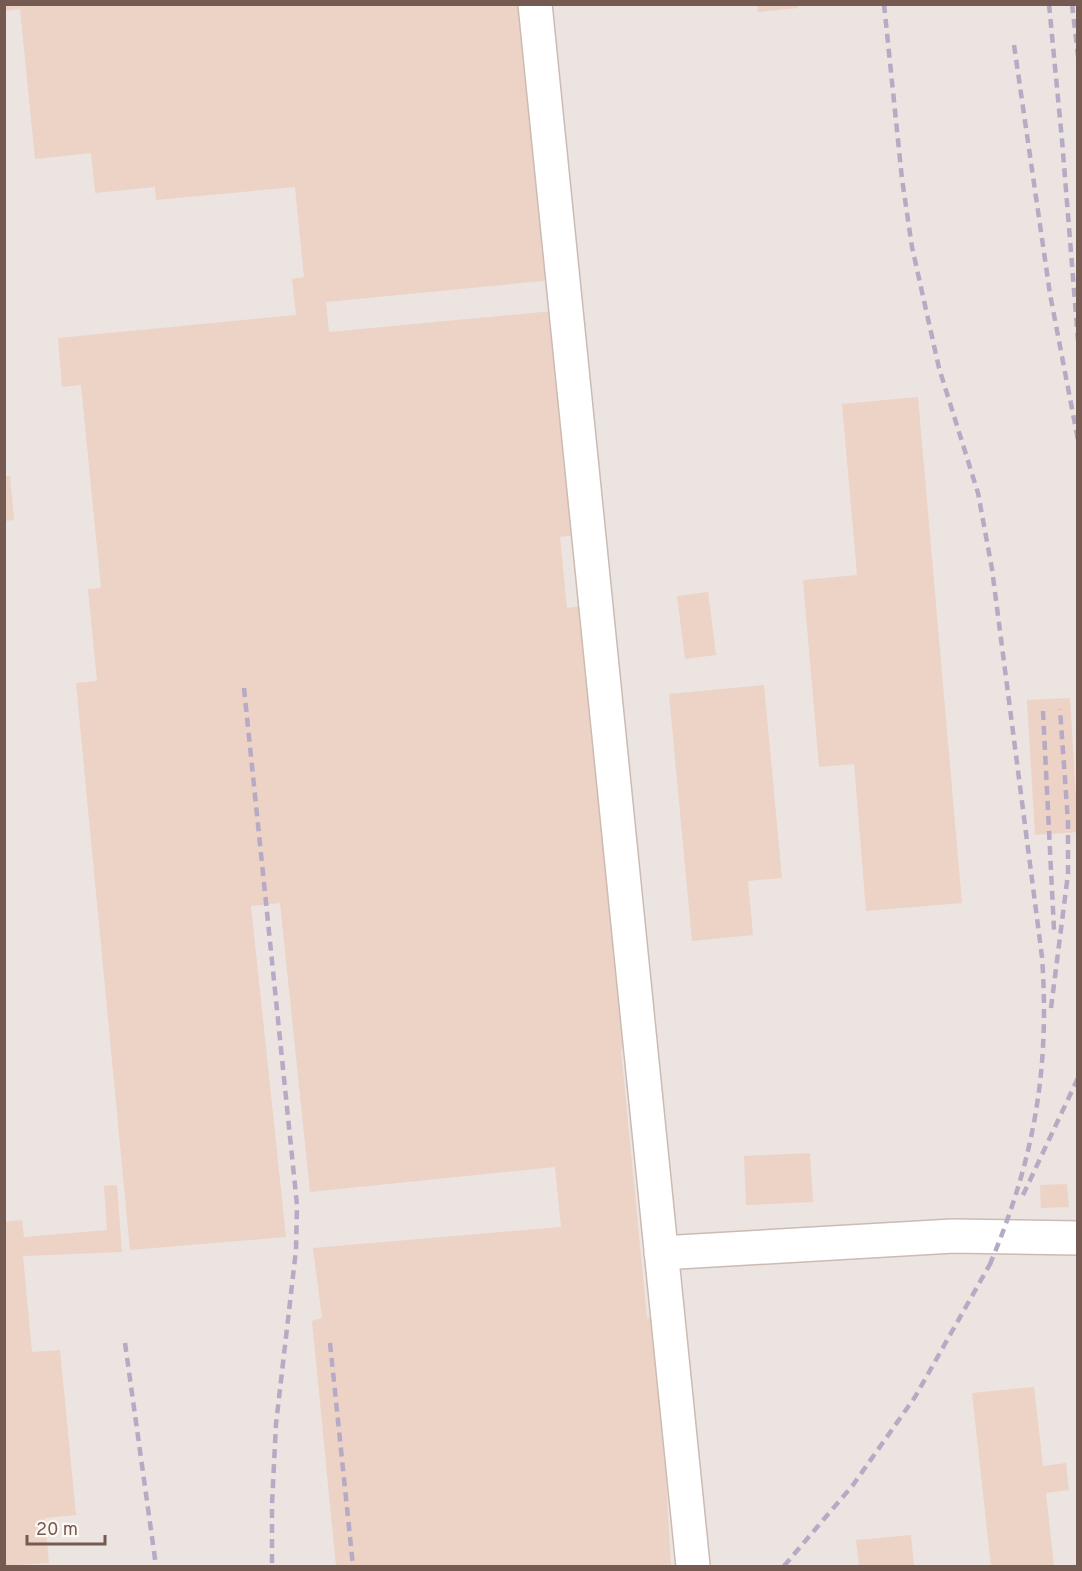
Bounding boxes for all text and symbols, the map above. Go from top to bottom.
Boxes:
scale bar [27,1508,105,1546]
text: 20 m [36,1519,78,1542]

